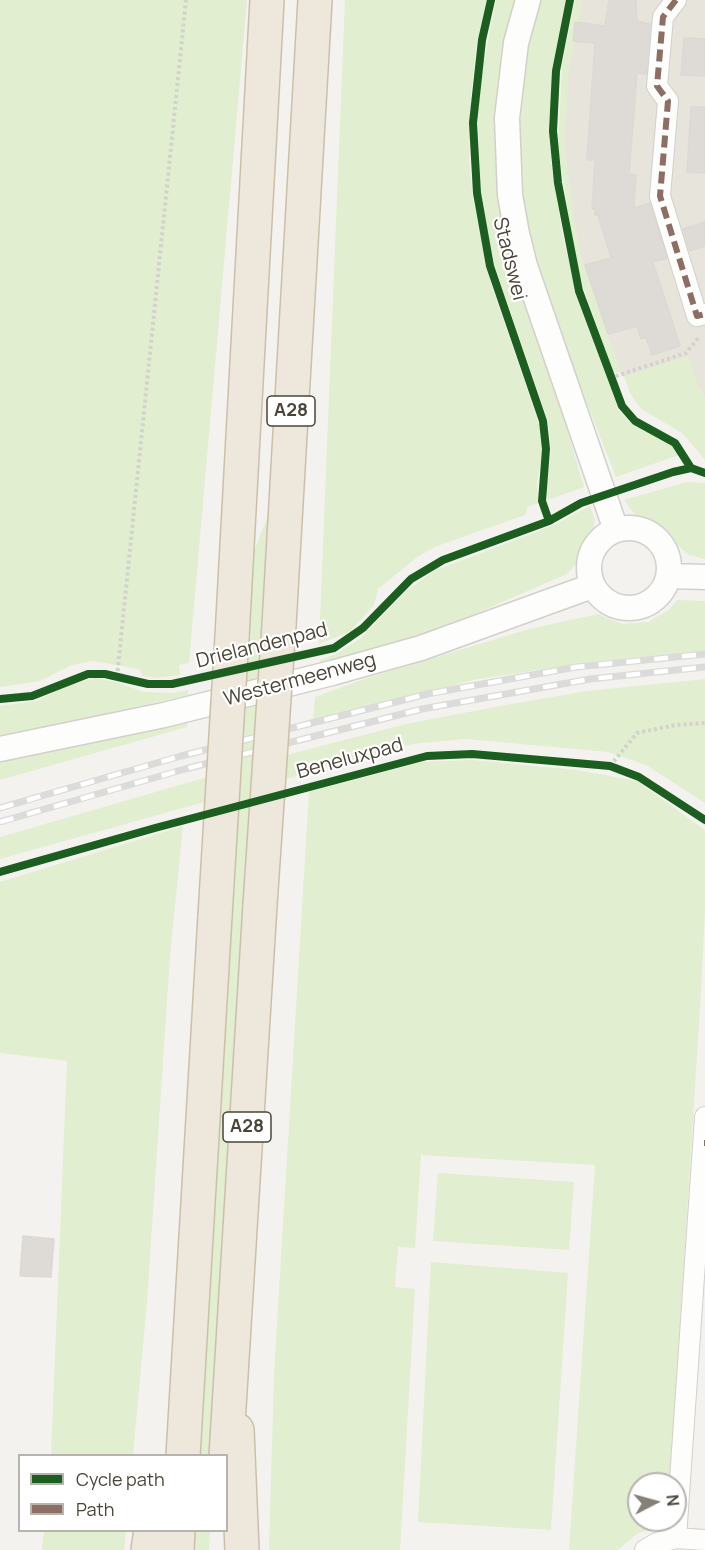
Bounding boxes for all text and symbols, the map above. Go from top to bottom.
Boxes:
street label: Stadswei [487,215,531,303]
road number: A28 [267,396,315,426]
street label: Drielandenpad [194,618,330,674]
street label: Westermeenweg [221,648,379,712]
street label: Beneluxpad [294,733,406,785]
road number: A28 [223,1112,271,1142]
legend [18,1454,228,1532]
text: Cycle path [76,1467,165,1491]
north arrow [627,1472,687,1532]
text: N [661,1493,684,1507]
text: Path [76,1497,114,1521]

